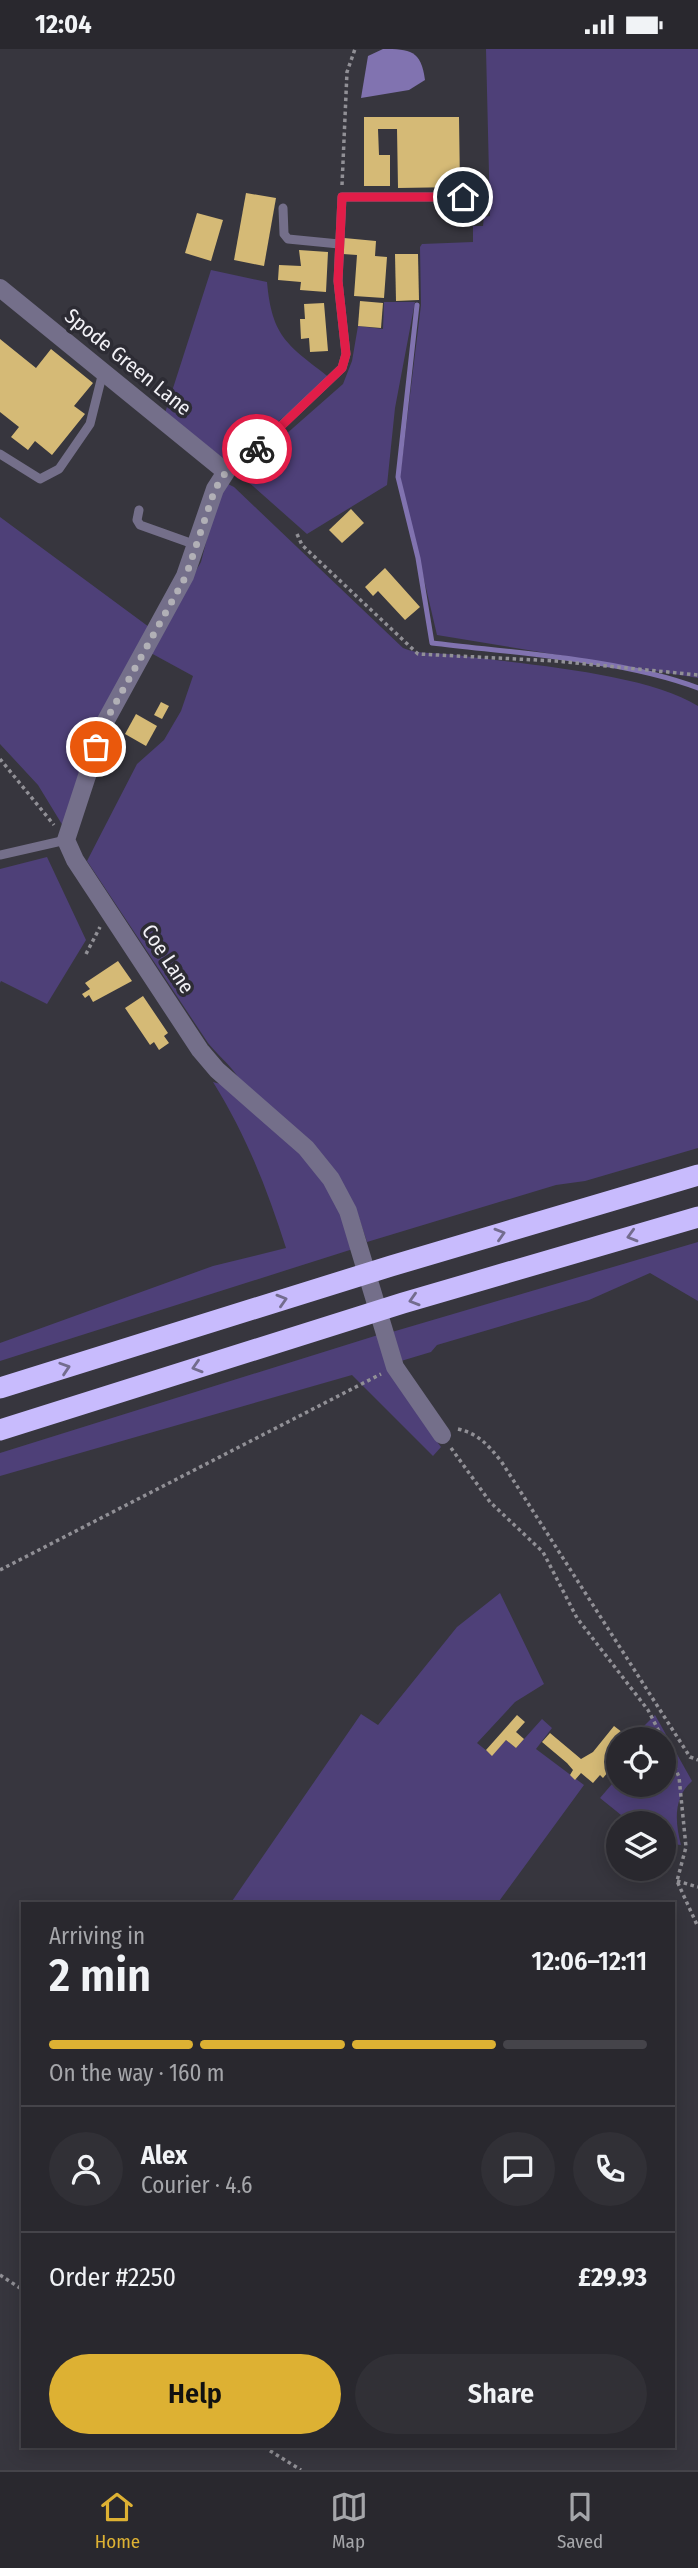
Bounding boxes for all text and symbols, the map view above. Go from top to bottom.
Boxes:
text: 12:04 [35,9,92,40]
pin [433,167,493,227]
icon: home [444,178,482,216]
street label: Spode Green Lane [59,303,197,421]
courier [222,414,292,484]
icon: bike [238,430,276,468]
pin [66,717,126,777]
icon: bag [77,728,115,766]
street label: Coe Lane [136,919,200,999]
one-way arrow [494,1227,506,1242]
one-way arrow [627,1227,639,1242]
one-way arrow [409,1292,421,1307]
one-way arrow [276,1293,288,1308]
one-way arrow [191,1359,203,1373]
one-way arrow [58,1362,71,1376]
map controls [606,1727,676,1881]
button: locate [606,1727,676,1797]
button: layers [606,1811,676,1881]
text: Arriving in [49,1922,145,1950]
text: 12:06–12:11 [531,1946,647,1977]
text: 2 min [49,1948,151,2003]
text: On the way · 160 m [49,2059,224,2087]
button: person [49,2132,123,2206]
button: chat [481,2132,555,2206]
button: phone [573,2132,647,2206]
text: Alex [141,2140,187,2171]
text: Courier · 4.6 [141,2171,252,2199]
text: Order #2250 [49,2262,176,2293]
text: £29.93 [578,2262,647,2293]
button: Help [49,2354,341,2434]
button: Share [355,2354,647,2434]
tab: Home [95,2488,140,2553]
tab: Map [330,2488,368,2553]
tab: Saved [557,2488,603,2553]

